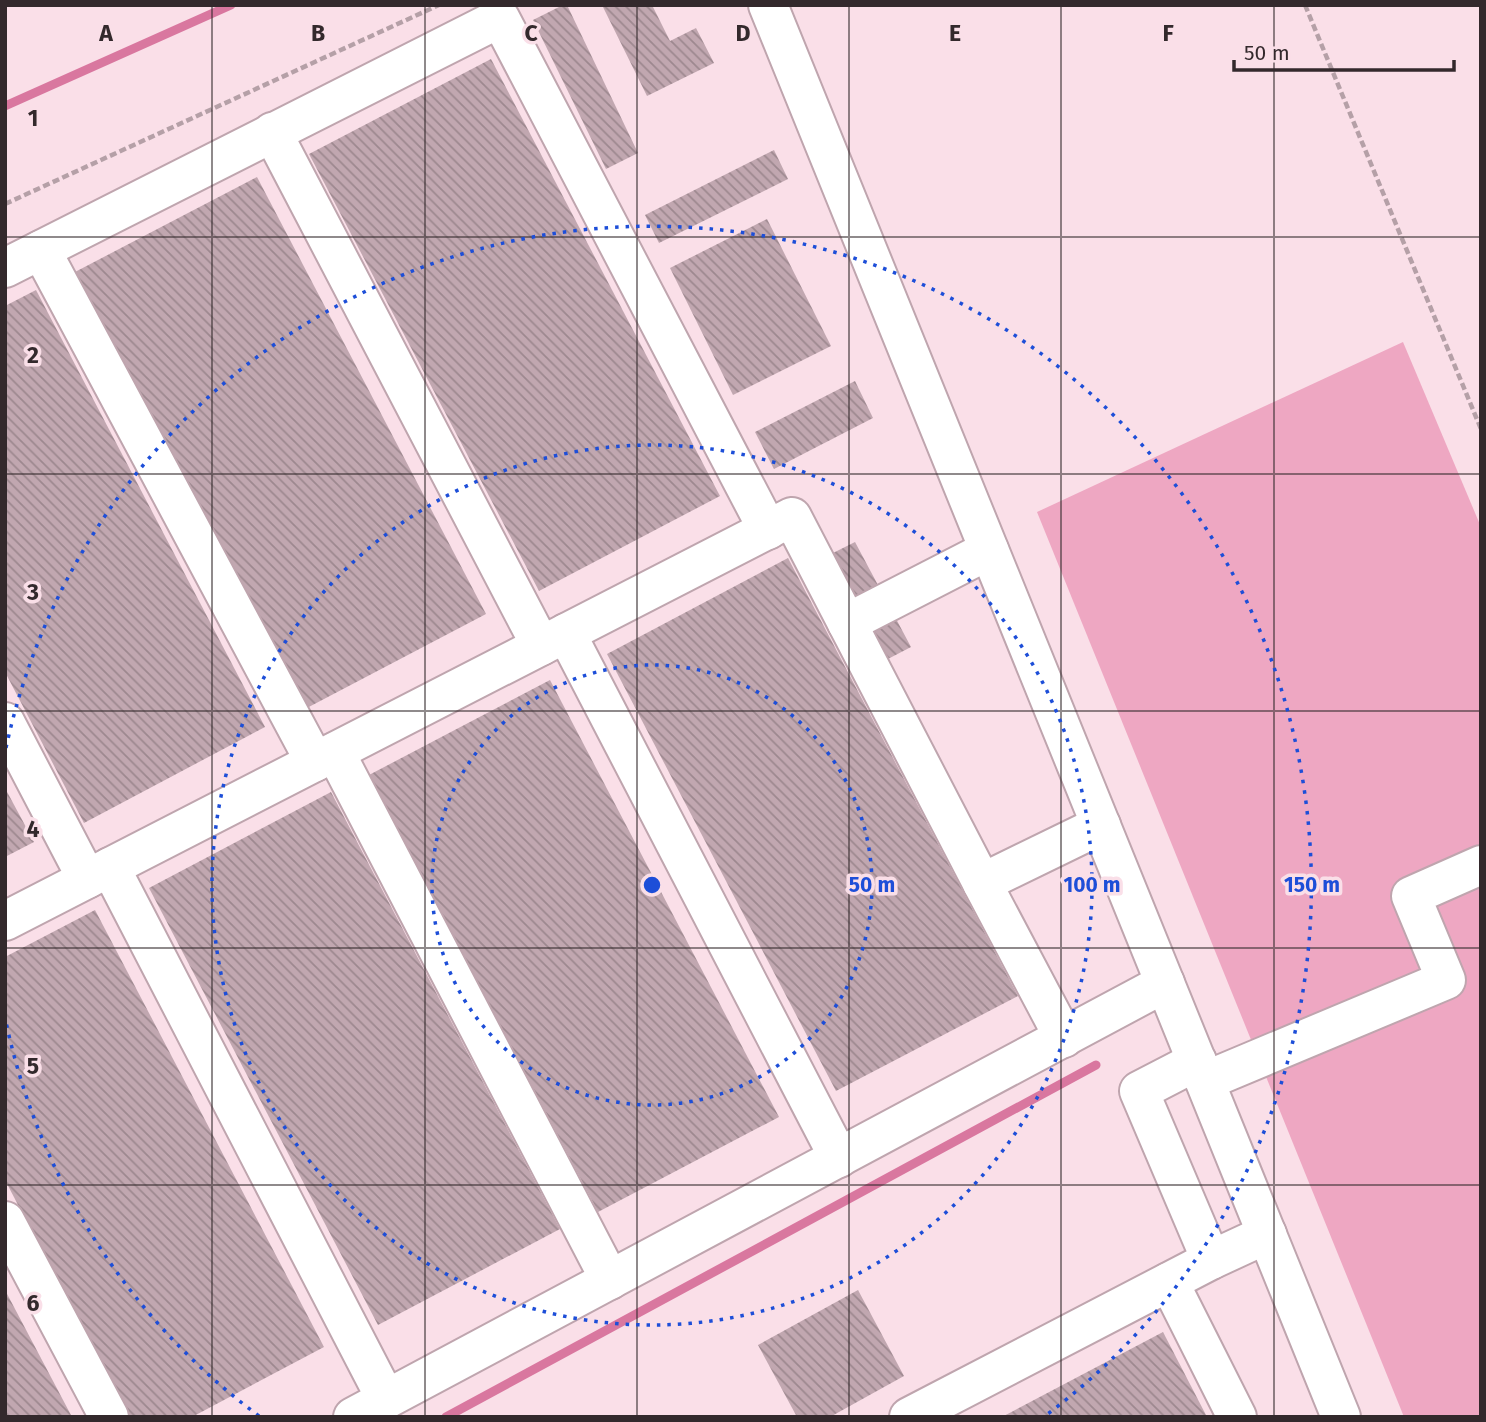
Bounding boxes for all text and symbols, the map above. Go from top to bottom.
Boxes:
text: A [98,19,113,47]
text: B [311,19,325,47]
text: C [524,19,538,47]
text: D [736,19,751,47]
text: E [949,19,961,47]
text: F [1162,19,1174,47]
scale bar [1234,28,1454,72]
text: 50 m [1244,40,1290,66]
text: 1 [28,104,38,132]
text: 2 [27,341,39,369]
text: 3 [26,578,39,606]
text: 4 [27,815,40,843]
text: 50 m [849,872,895,898]
text: 100 m [1063,872,1121,898]
text: 150 m [1284,872,1340,898]
centre of rings [640,873,664,897]
text: 5 [27,1052,39,1080]
text: 6 [27,1289,40,1317]

